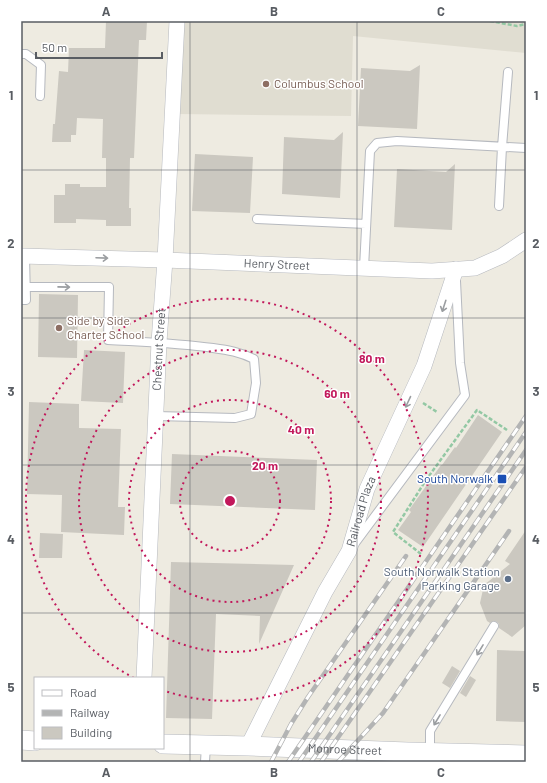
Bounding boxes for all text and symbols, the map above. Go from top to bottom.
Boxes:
text: A [102,3,111,19]
text: B [270,3,278,19]
text: C [437,3,445,19]
scale bar [36,34,162,60]
text: 50 m [42,40,67,54]
place label: Columbus School [274,76,364,90]
marker: Columbus School [261,79,271,89]
text: 1 [9,87,13,103]
text: 1 [534,87,538,103]
text: 2 [7,235,15,251]
text: 2 [532,235,540,251]
one-way arrow [95,255,108,262]
street label: Henry Street [244,255,310,272]
one-way arrow [57,283,70,291]
one-way arrow [440,300,447,313]
street label: Chestnut Street [149,308,167,391]
place label: Side by Side Charter School [67,313,144,341]
marker: Side by Side Charter School [54,323,64,333]
text: 80 m [359,351,385,365]
text: 3 [7,383,15,399]
text: 3 [532,383,540,399]
text: 60 m [324,386,350,400]
one-way arrow [404,395,411,407]
text: 40 m [288,422,314,436]
text: 20 m [252,458,278,472]
place label: South Norwalk [417,471,493,485]
marker: South Norwalk [496,473,508,485]
street label: Railroad Plaza [343,474,378,548]
centre of rings [223,494,237,508]
text: 4 [7,531,15,547]
text: 4 [532,531,540,547]
place label: South Norwalk Station Parking Garage [384,564,500,592]
marker: South Norwalk Station Parking Garage [503,574,513,584]
one-way arrow [475,644,483,656]
legend [34,677,164,749]
text: 5 [7,679,15,695]
text: 5 [532,679,540,695]
text: Road [70,685,97,699]
text: Railway [70,705,110,719]
one-way arrow [433,714,441,725]
text: Building [70,725,112,739]
street label: Monroe Street [308,740,382,757]
text: A [102,764,111,780]
text: B [270,764,278,780]
text: C [437,764,445,780]

